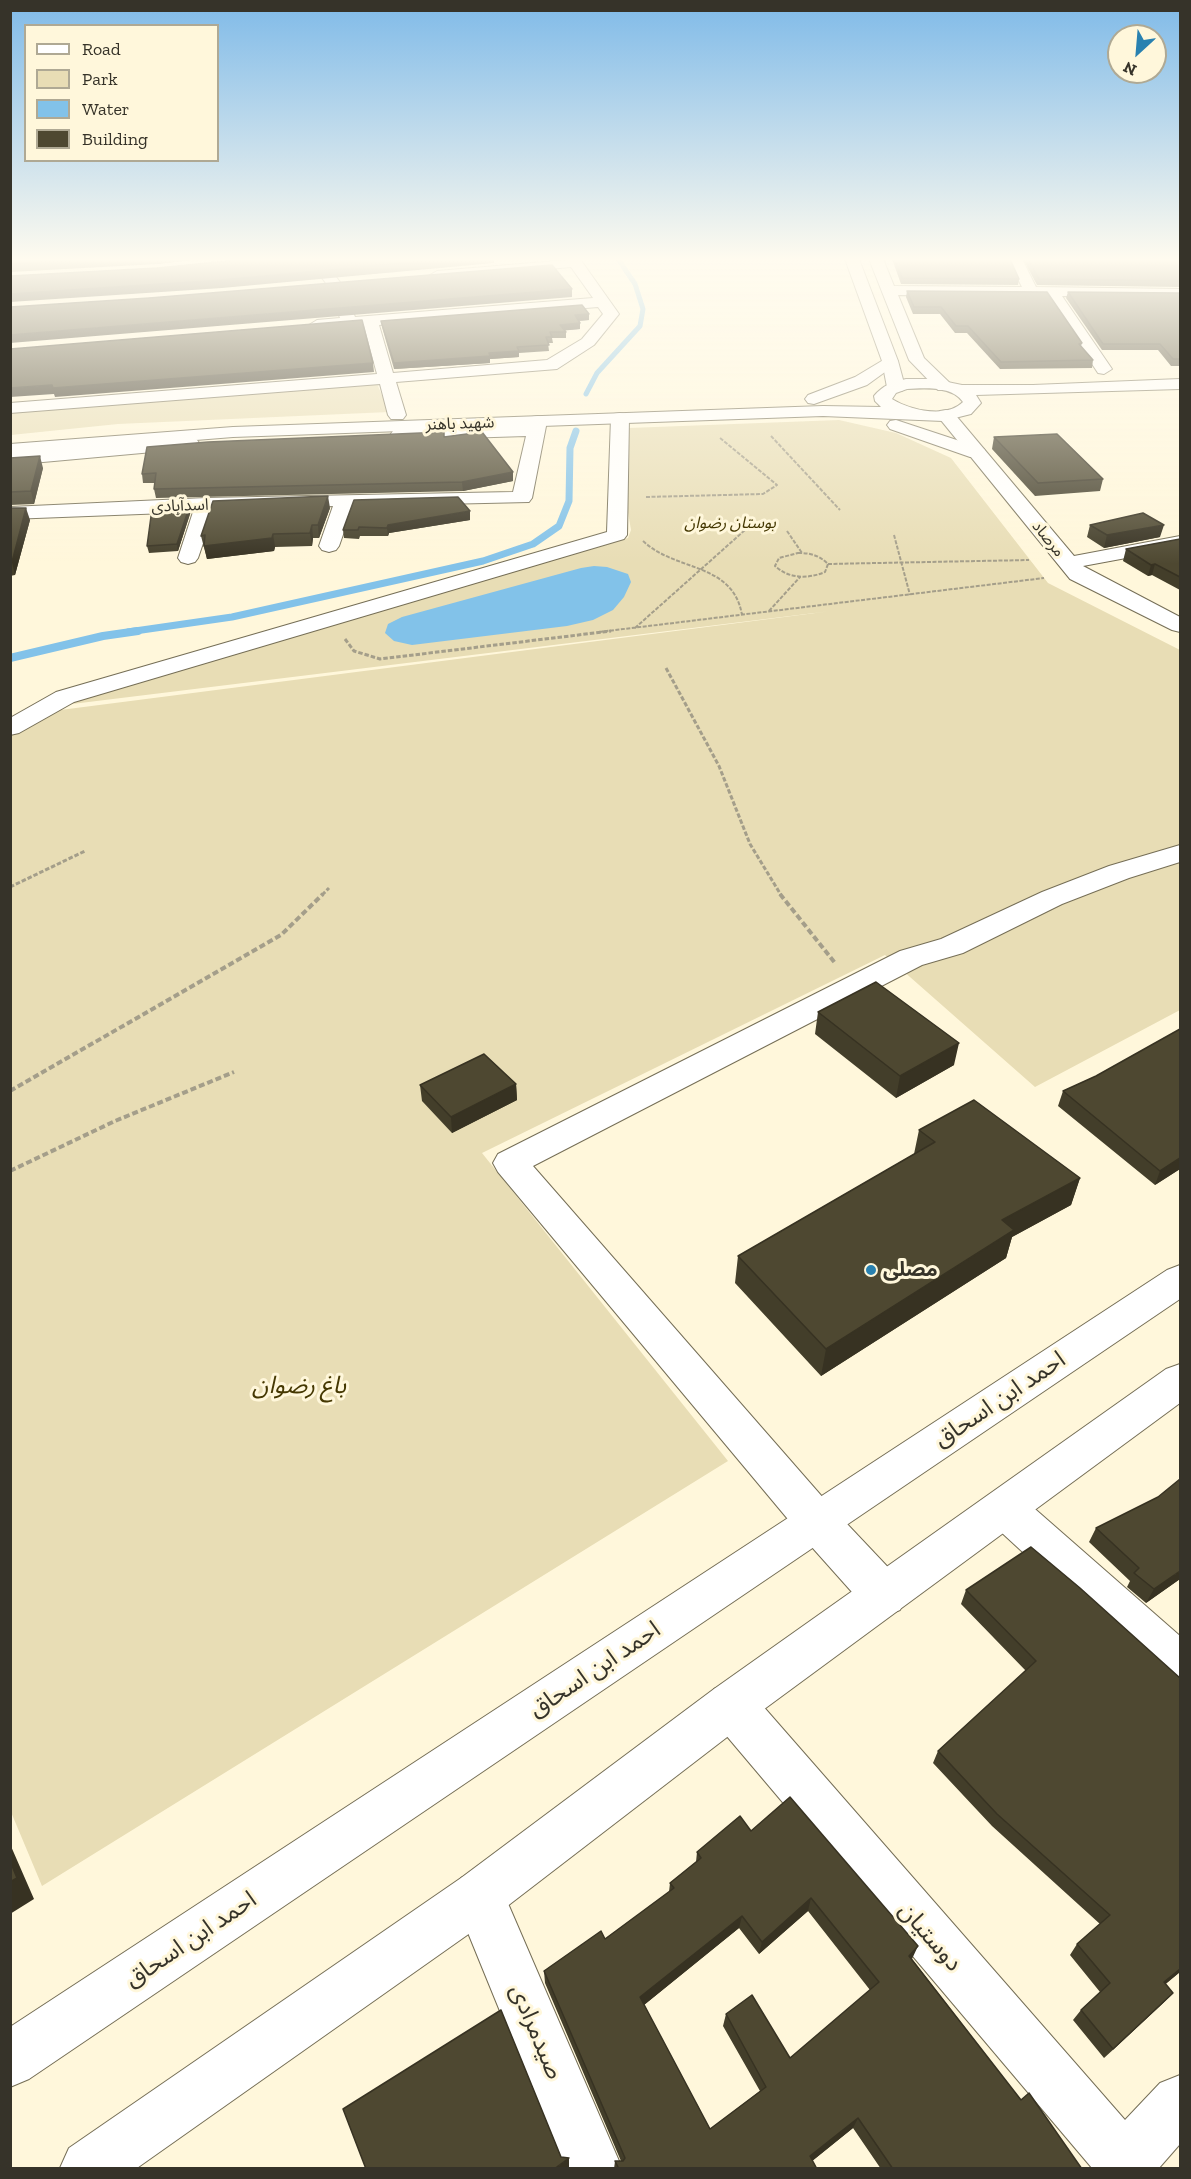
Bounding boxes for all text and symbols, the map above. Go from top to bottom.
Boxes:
legend [24,24,219,162]
north arrow [1107,24,1167,84]
text: Road [82,38,121,60]
text: N [1120,58,1139,80]
text: Park [82,68,118,90]
text: Water [82,98,129,120]
text: Building [82,128,148,150]
street label: شهید باهنر [425,413,495,435]
street label: اسدآبادی [151,495,209,517]
park label: بوستان رضوان [684,513,776,533]
street label: مرصاد [1028,517,1068,561]
place label: مصلی [883,1258,938,1282]
marker: مصلی [864,1263,878,1277]
street label: احمد ابن اسحاق [929,1345,1071,1455]
park label: باغ رضوان [252,1372,346,1400]
street label: احمد ابن اسحاق [524,1615,666,1725]
street label: احمد ابن اسحاق [120,1885,262,1995]
street label: دوستیان [892,1896,968,1978]
street label: صیدمرادی [503,1980,569,2084]

